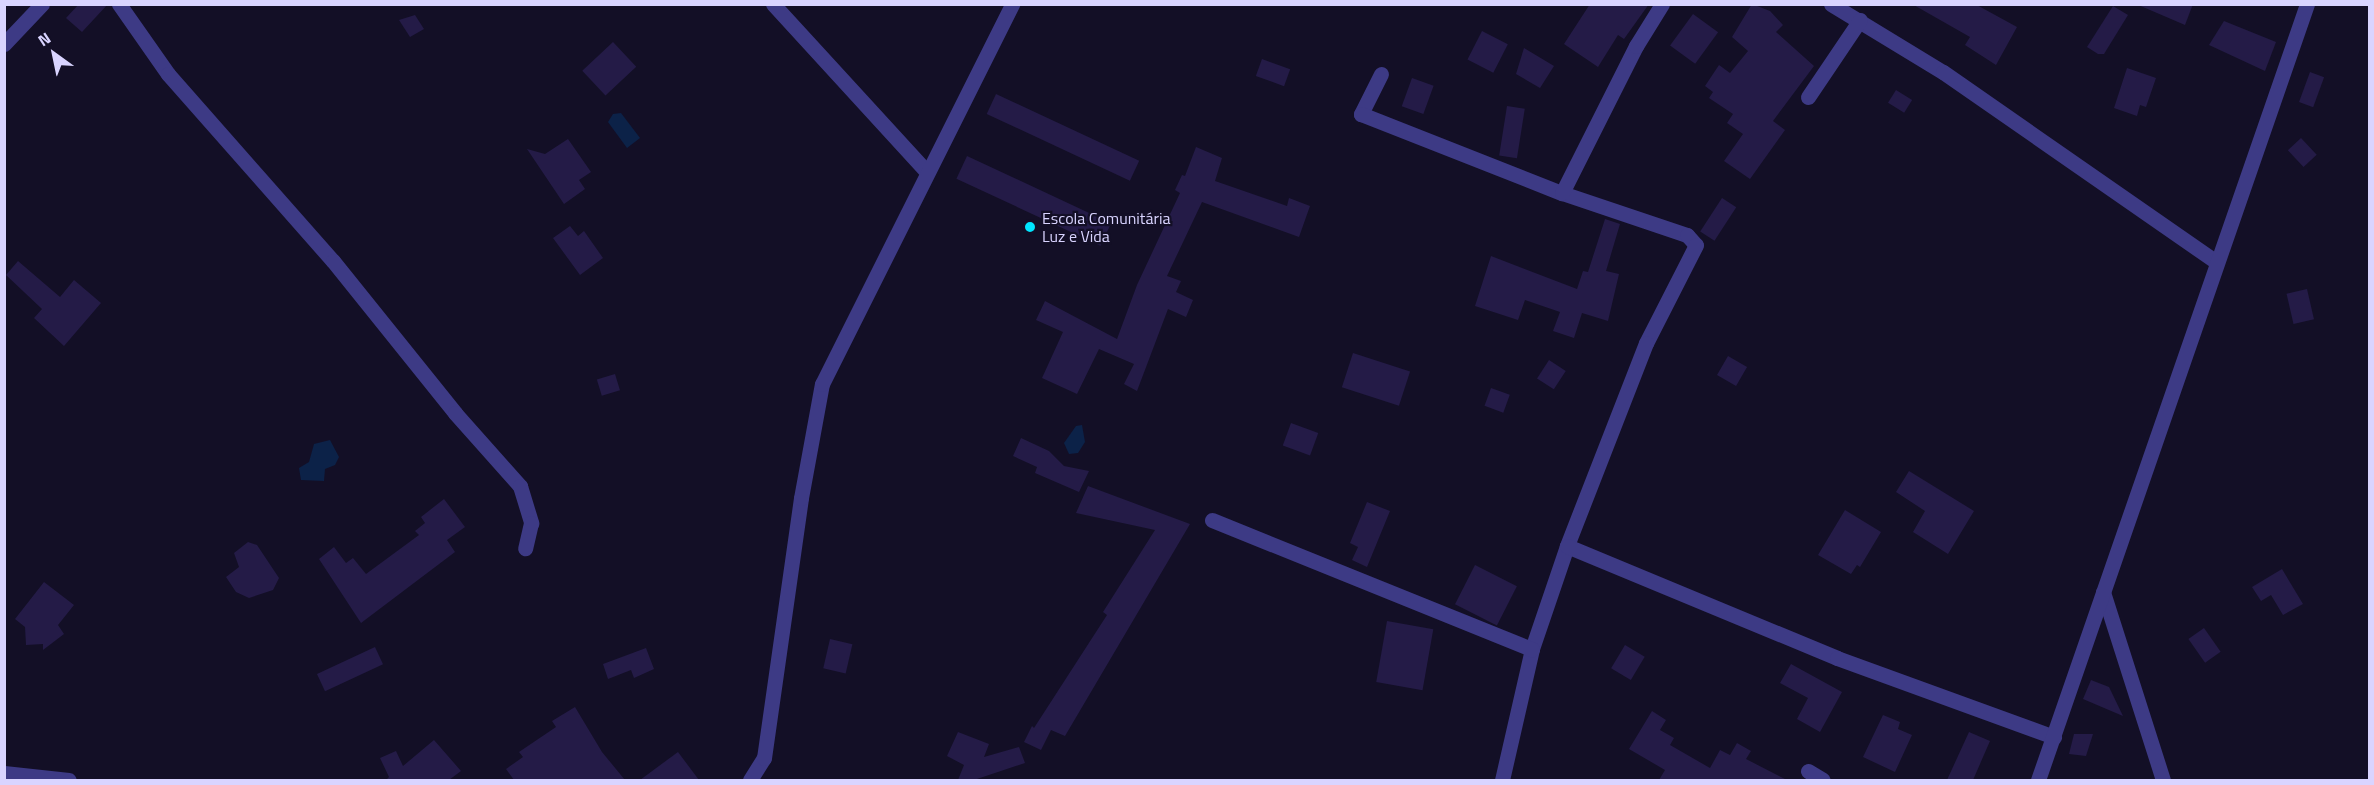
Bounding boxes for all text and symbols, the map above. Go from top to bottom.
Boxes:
north arrow [24,24,84,84]
text: N [33,26,55,52]
place label: Escola Comunitária Luz e Vida [1042,208,1170,246]
marker: Escola Comunitária Luz e Vida [1023,220,1037,234]

